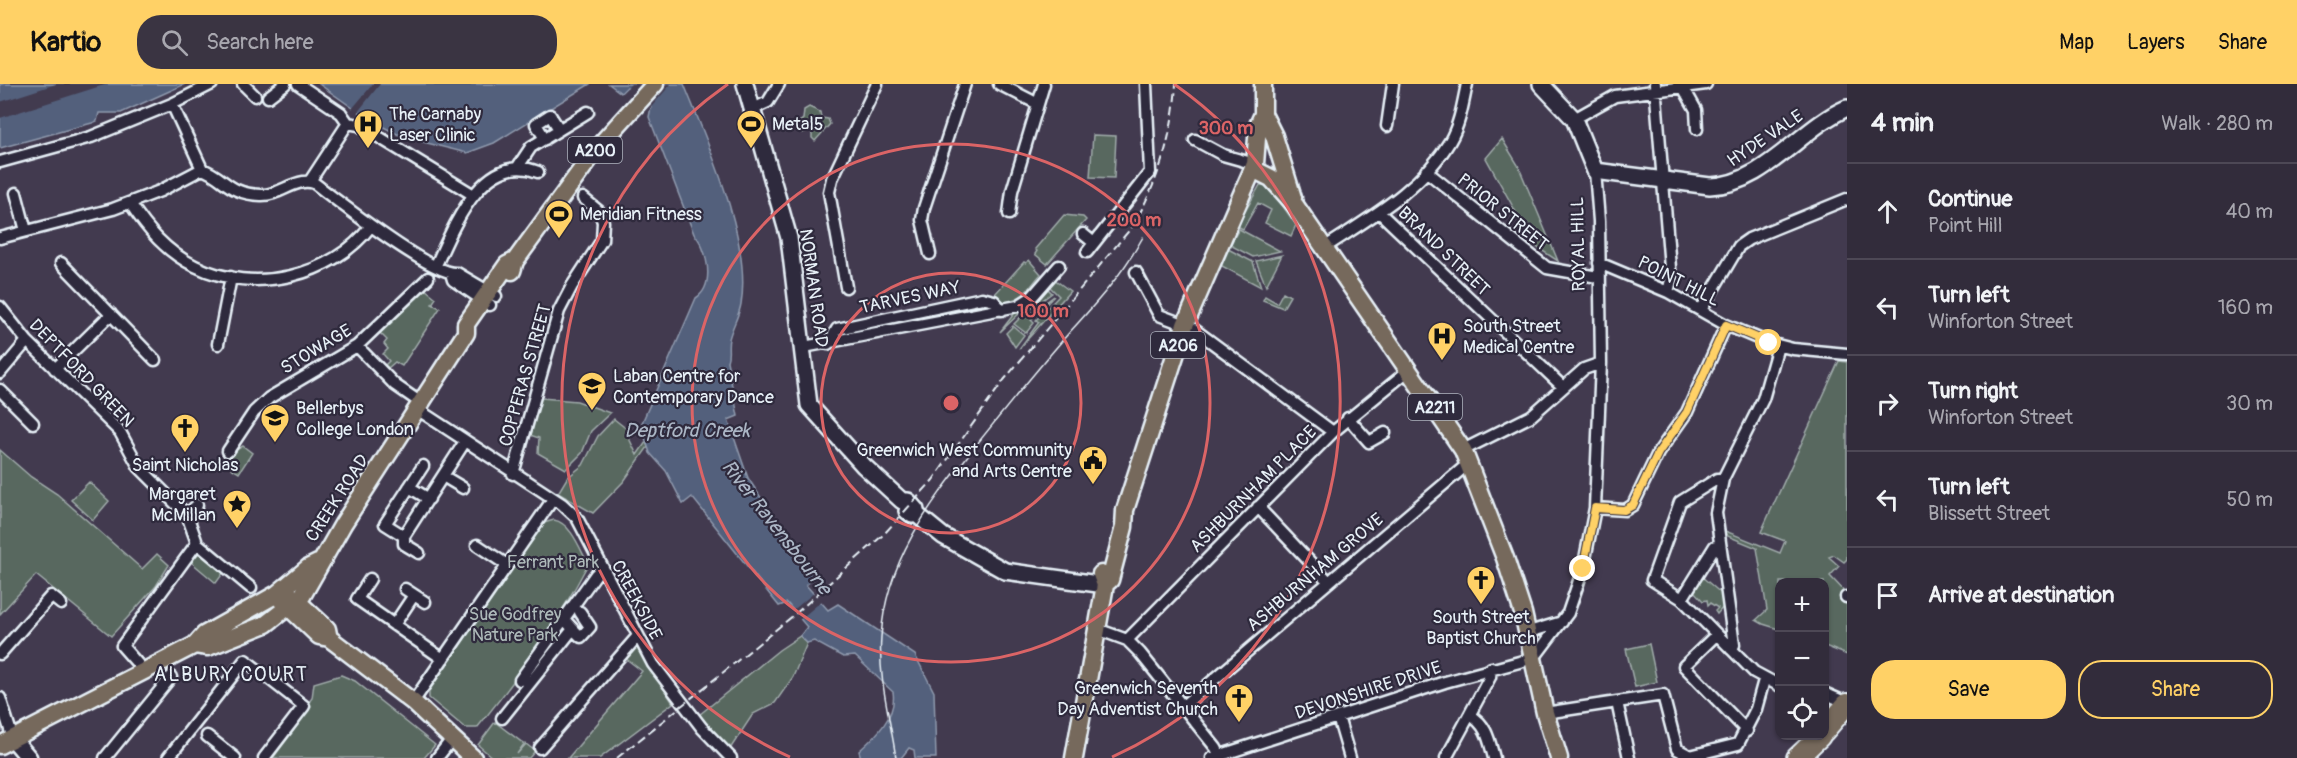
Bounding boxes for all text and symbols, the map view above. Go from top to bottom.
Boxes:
search box [137,15,557,69]
text: Kartio [30,25,101,60]
icon: search [158,26,191,59]
text: Search here [206,28,314,56]
text: Map [2059,29,2094,56]
text: Layers [2127,29,2185,56]
text: Share [2218,29,2267,56]
place label: The Carnaby Laser Clinic [389,103,482,147]
street label: HYDE VALE [1723,105,1808,172]
text: 4 min [1871,107,1934,139]
hospital icon: The Carnaby Laser Clinic [352,108,384,150]
sports icon: Metal5 [735,108,767,150]
text: Walk · 280 m [2161,111,2273,136]
place label: Metal5 [772,113,824,136]
text: 300 m [1199,117,1253,140]
road number: A200 [568,137,622,163]
street label: PRIOR STREET [1452,169,1553,256]
text: Continue [1928,185,2012,213]
icon: ahead [1871,195,1904,228]
street label: ROYAL HILL [1566,196,1591,292]
sports icon: Meridian Fitness [543,198,575,240]
text: 40 m [2226,199,2273,224]
street label: BRAND STREET [1393,202,1495,301]
place label: Meridian Fitness [580,203,702,226]
text: 200 m [1107,209,1161,232]
text: Point Hill [1928,213,2002,238]
street label: NORMAN ROAD [794,227,833,349]
street label: POINT HILL [1634,251,1724,312]
street label: TARVES WAY [858,275,963,319]
text: Turn left [1928,281,2010,309]
icon: left [1871,291,1904,324]
text: 160 m [2218,295,2273,320]
text: 100 m [1017,300,1069,323]
street label: COPPERAS STREET [494,301,557,449]
text: Winforton Street [1928,309,2073,334]
street label: DEPTFORD GREEN [24,314,139,432]
place label: South Street Medical Centre [1463,315,1575,359]
street label: STOWAGE [276,319,356,380]
hospital icon: South Street Medical Centre [1426,320,1458,362]
route start [1755,329,1781,355]
road number: A206 [1151,332,1205,358]
place label: Laban Centre for Contemporary Dance [613,365,774,409]
school or university icon: Laban Centre for Contemporary Dance [576,370,608,412]
text: Turn right [1928,377,2018,405]
icon: right [1871,387,1904,420]
text: 30 m [2226,391,2273,416]
centre of rings [941,393,961,413]
road number: A2211 [1408,394,1462,420]
place label: Bellerbys College London [296,397,414,441]
school or university icon: Bellerbys College London [259,402,291,444]
text: Winforton Street [1928,405,2073,430]
church icon: Saint Nicholas [169,412,201,454]
water label: Deptford Creek [624,418,751,443]
street label: ASHBURNHAM PLACE [1185,421,1322,558]
place label: Greenwich West Community and Arts Centre [857,439,1072,483]
public building icon: Greenwich West Community and Arts Centre [1077,444,1109,486]
street label: CREEK ROAD [301,450,374,546]
place label: Saint Nicholas [132,454,238,477]
water label: River Ravensbourne [716,455,838,601]
text: Turn left [1928,473,2010,501]
place label: Margaret McMillan [149,483,217,527]
icon: left [1871,483,1904,516]
text: 50 m [2226,487,2273,512]
place icon: Margaret McMillan [221,488,253,530]
text: Blissett Street [1928,501,2050,526]
street label: ASHBURNHAM GROVE [1242,508,1389,637]
park label: Ferrant Park [507,551,600,574]
route end [1569,555,1595,581]
street label: CREEKSIDE [606,556,667,644]
church icon: South Street Baptist Church [1465,564,1497,606]
map controls [1775,578,1829,740]
button: + [1775,578,1829,632]
icon: arrive [1871,579,1904,612]
text: Arrive at destination [1928,581,2114,609]
park label: Sue Godfrey Nature Park [469,603,562,647]
place label: South Street Baptist Church [1426,606,1536,650]
button: − [1775,632,1829,686]
street label: DEVONSHIRE DRIVE [1292,656,1444,725]
button: Save [1871,660,2066,719]
button: Share [2078,660,2273,719]
district label: ALBURY COURT [154,662,308,687]
place label: Greenwich Seventh Day Adventist Church [1057,677,1218,721]
church icon: Greenwich Seventh Day Adventist Church [1223,682,1255,724]
button: locate [1775,686,1829,740]

